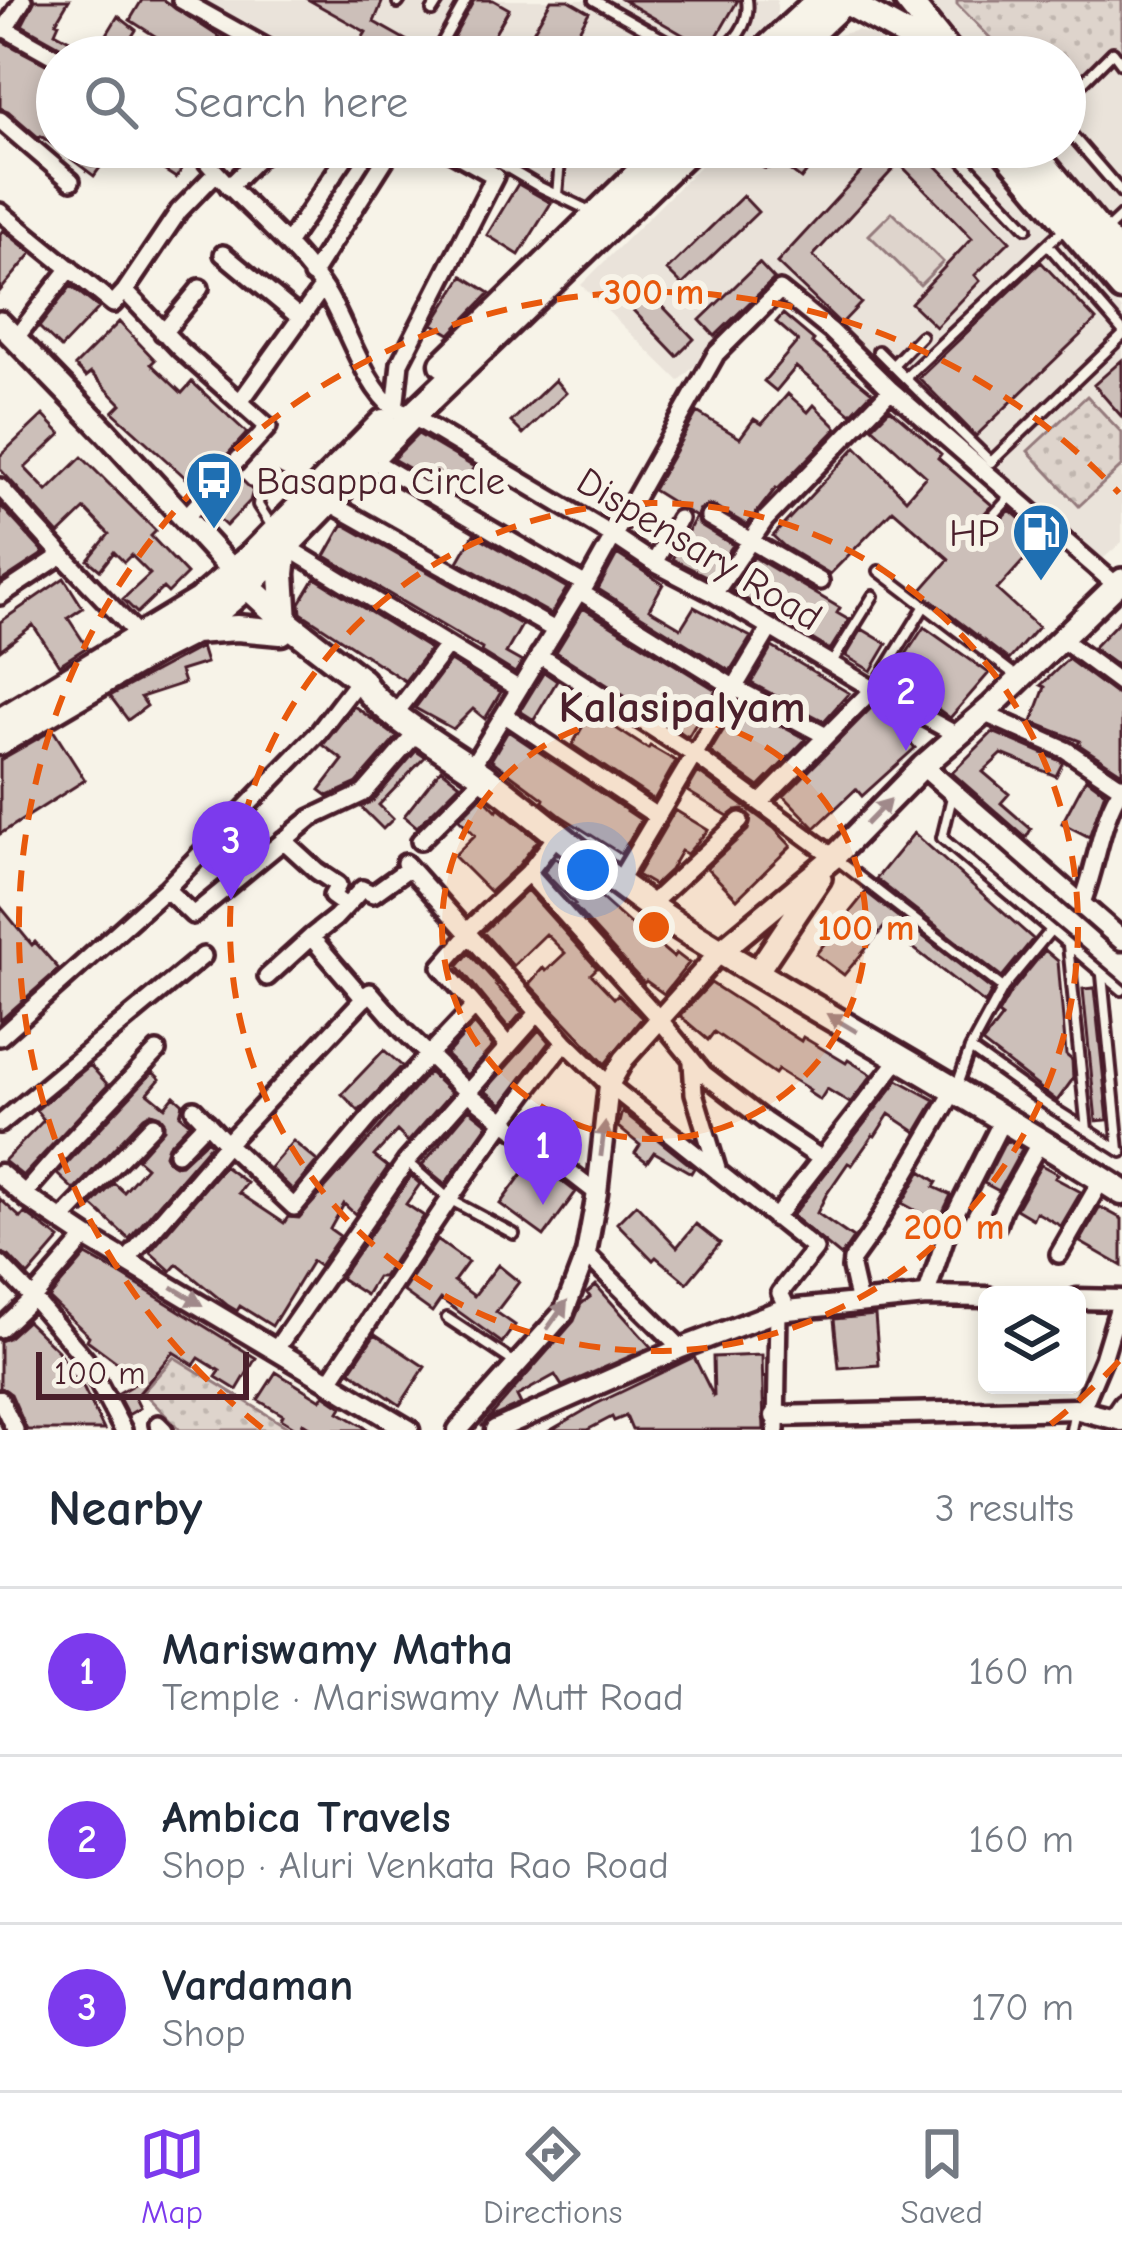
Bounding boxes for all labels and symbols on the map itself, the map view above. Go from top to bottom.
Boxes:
text: 300 m [604,272,704,313]
bus stop icon: Basappa Circle [183,449,245,531]
street label: Dispensary Road [569,458,830,640]
place label: Basappa Circle [256,459,505,504]
fuel station icon: HP [1010,501,1072,583]
place label: HP [949,511,999,556]
pin: 2 [867,652,945,751]
district label: Kalasipalyam [558,681,806,733]
one-way arrow [864,798,892,827]
pin: 3 [192,801,270,900]
your location [558,840,618,900]
centre of rings [633,906,675,948]
text: 100 m [818,908,914,949]
one-way arrow [825,1013,859,1034]
pin: 1 [504,1106,582,1205]
one-way arrow [594,1120,613,1157]
text: 200 m [904,1207,1004,1248]
one-way arrow [170,1285,204,1306]
one-way arrow [545,1299,568,1331]
scale bar [36,1346,249,1399]

